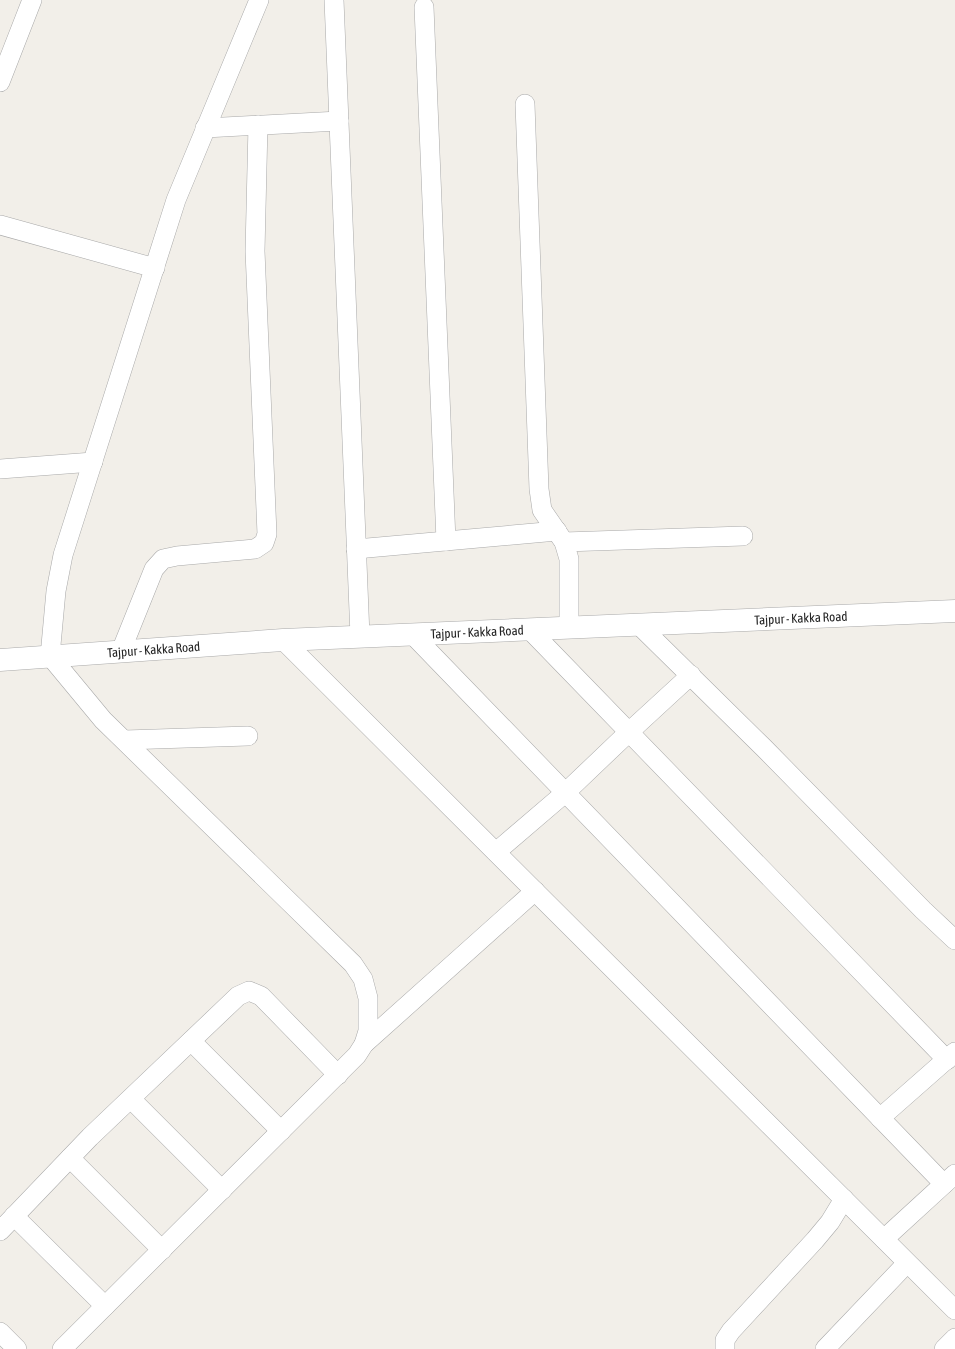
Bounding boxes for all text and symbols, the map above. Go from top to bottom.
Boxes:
street label: Tajpur - Kakka Road [754,609,848,628]
street label: Tajpur - Kakka Road [430,623,524,642]
street label: Tajpur - Kakka Road [107,639,201,660]

